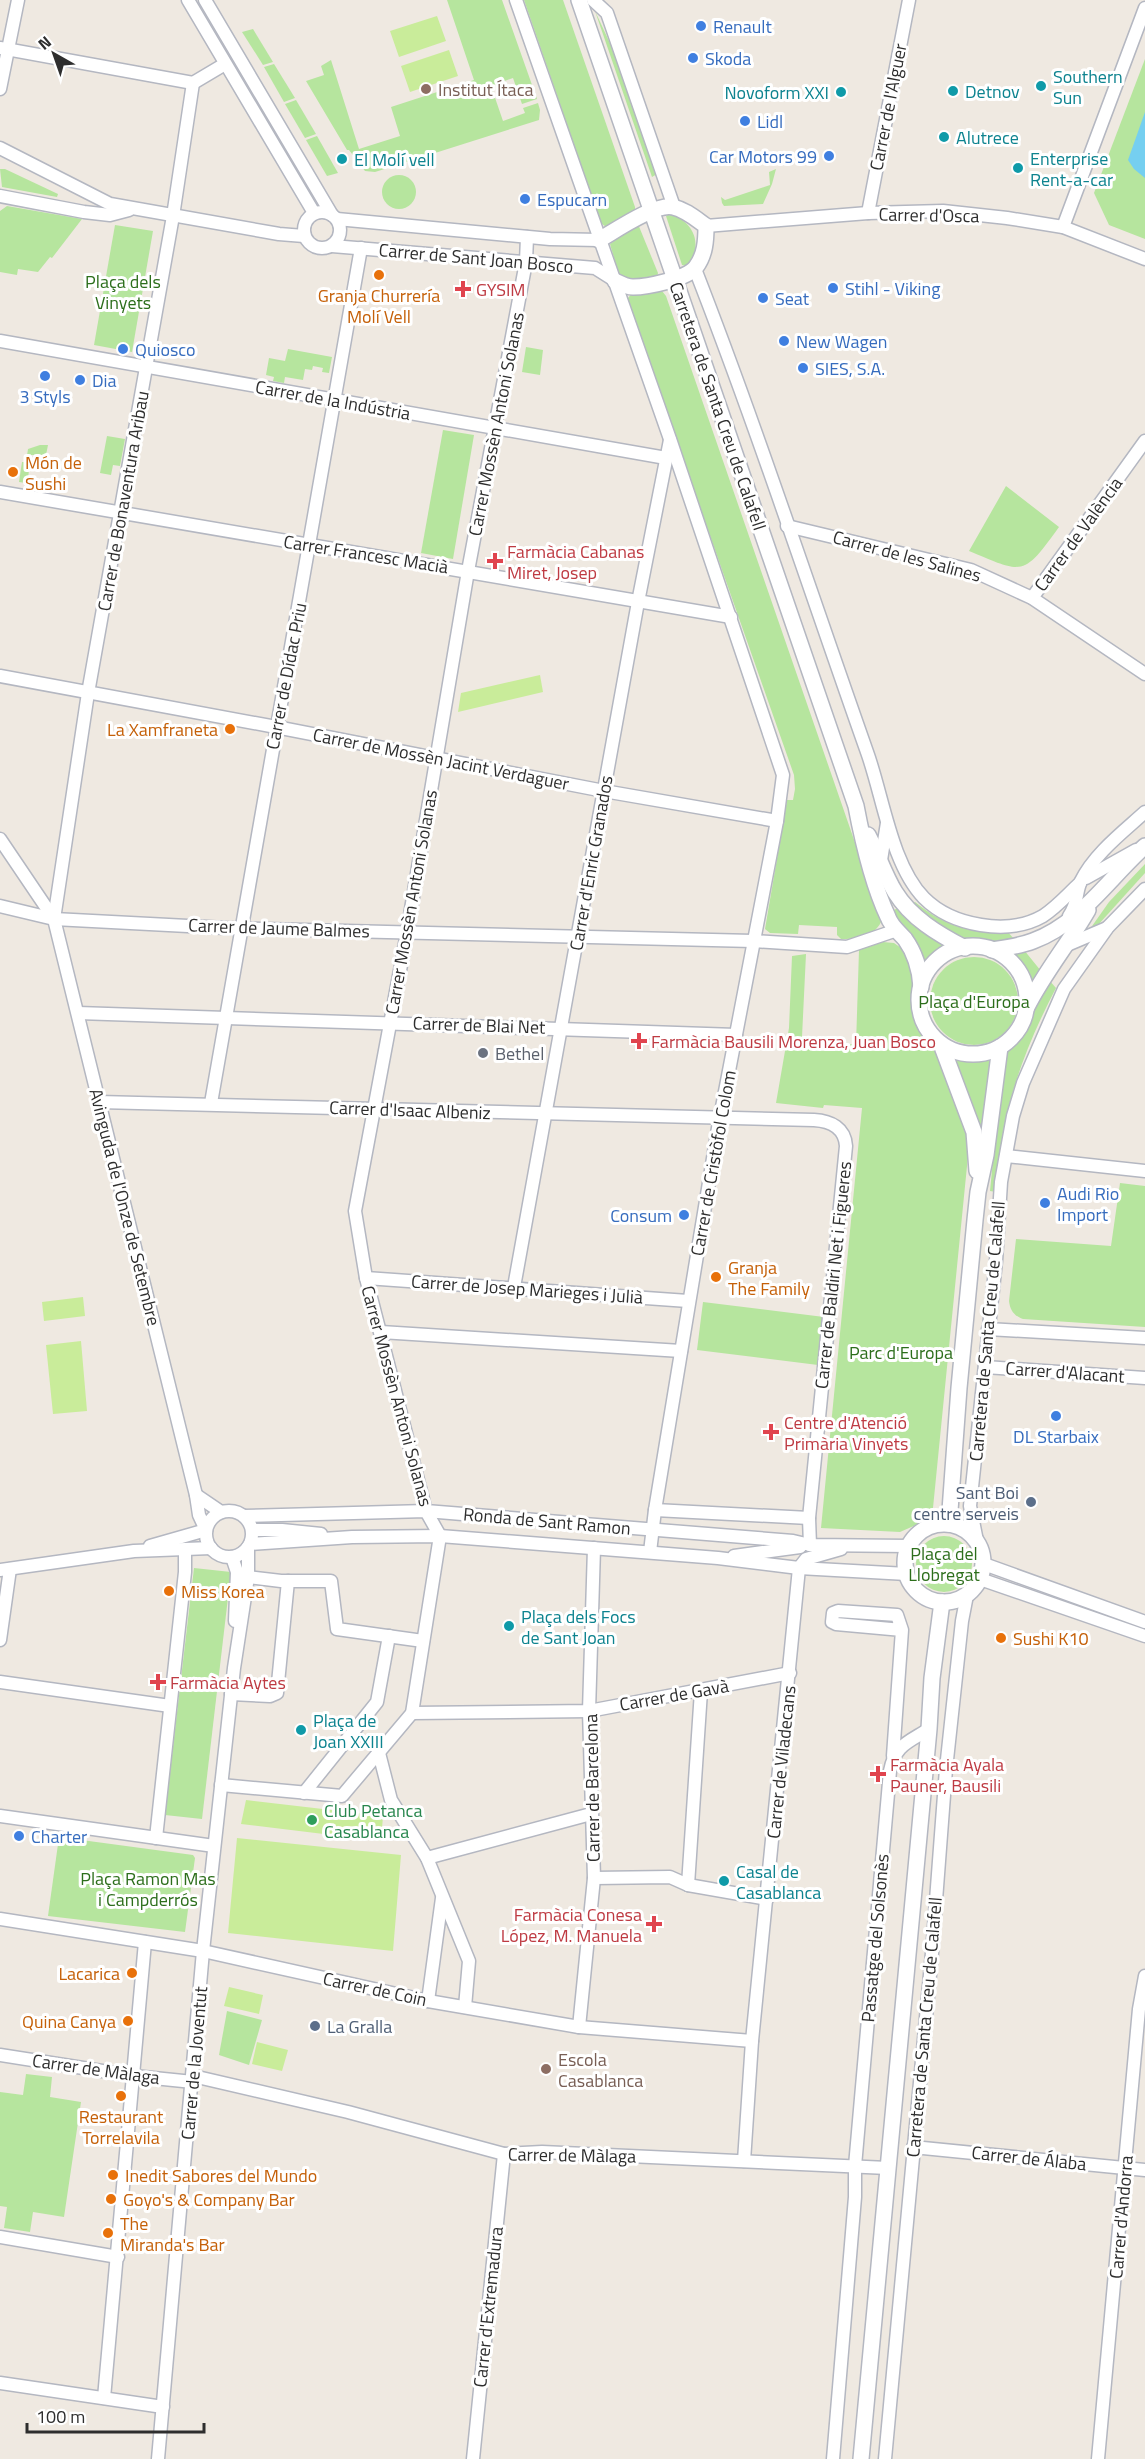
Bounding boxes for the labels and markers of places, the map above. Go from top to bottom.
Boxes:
place label: Renault [713,13,772,40]
marker: Renault [694,19,708,33]
place label: Skoda [705,45,751,72]
marker: Skoda [686,51,700,65]
place label: Southern Sun [1053,63,1123,111]
place label: Institut Ítaca [438,76,534,103]
place label: Detnov [965,78,1020,105]
place label: Novoform XXI [725,79,829,106]
marker: Southern Sun [1034,79,1048,93]
marker: Institut Ítaca [419,82,433,96]
marker: Detnov [946,84,960,98]
marker: Novoform XXI [834,85,848,99]
place label: Lidl [757,108,783,135]
marker: Lidl [738,114,752,128]
place label: Alutrece [956,124,1019,151]
marker: Alutrece [937,130,951,144]
place label: Car Motors 99 [709,143,817,170]
place label: Enterprise Rent-a-car [1030,145,1113,193]
place label: El Molí vell [354,146,435,173]
marker: Car Motors 99 [822,149,836,163]
marker: El Molí vell [335,152,349,166]
marker: Enterprise Rent-a-car [1011,161,1025,175]
place label: Espucarn [537,186,607,213]
marker: Espucarn [518,192,532,206]
marker: Granja Churrería Molí Vell [372,268,386,282]
place label: Stihl - Viking [845,275,940,302]
place label: GYSIM [476,276,525,303]
marker: GYSIM [454,280,472,298]
marker: Stihl - Viking [826,281,840,295]
place label: Granja Churrería Molí Vell [318,282,440,330]
place label: Seat [775,285,810,312]
marker: Seat [756,291,770,305]
place label: New Wagen [796,328,887,355]
marker: New Wagen [777,334,791,348]
place label: Quiosco [135,336,196,363]
marker: Quiosco [116,342,130,356]
place label: SIES, S.A. [815,355,885,382]
marker: SIES, S.A. [796,361,810,375]
place label: Dia [92,367,117,394]
marker: 3 Styls [38,369,52,383]
marker: Dia [73,373,87,387]
place label: 3 Styls [19,383,71,410]
place label: Món de Sushi [25,449,82,497]
marker: Món de Sushi [6,465,20,479]
place label: Farmàcia Cabanas Miret, Josep [507,538,644,586]
marker: Farmàcia Cabanas Miret, Josep [488,554,502,568]
place label: La Xamfraneta [107,716,218,743]
marker: La Xamfraneta [223,722,237,736]
place label: Farmàcia Bausili Morenza, Juan Bosco [651,1028,936,1055]
marker: Farmàcia Bausili Morenza, Juan Bosco [632,1034,646,1048]
place label: Bethel [495,1040,544,1067]
marker: Bethel [476,1046,490,1060]
place label: Audi Rio Import [1057,1180,1119,1228]
marker: Audi Rio Import [1038,1196,1052,1210]
place label: Consum [610,1202,672,1229]
marker: Consum [677,1208,691,1222]
place label: Granja The Family [728,1254,810,1302]
marker: Granja The Family [709,1270,723,1284]
place label: Centre d'Atenció Primària Vinyets [784,1409,908,1457]
marker: DL Starbaix [1049,1409,1063,1423]
marker: Centre d'Atenció Primària Vinyets [762,1423,780,1441]
place label: DL Starbaix [1013,1423,1099,1450]
place label: Sant Boi centre serveis [914,1479,1019,1527]
marker: Sant Boi centre serveis [1024,1495,1038,1509]
place label: Miss Korea [181,1578,264,1605]
marker: Miss Korea [162,1584,176,1598]
place label: Plaça dels Focs de Sant Joan [521,1603,636,1651]
marker: Plaça dels Focs de Sant Joan [502,1619,516,1633]
place label: Sushi K10 [1013,1625,1089,1652]
marker: Sushi K10 [994,1631,1008,1645]
place label: Farmàcia Aytes [170,1669,286,1696]
marker: Farmàcia Aytes [151,1675,165,1689]
place label: Plaça de Joan XXIII [313,1707,384,1755]
marker: Plaça de Joan XXIII [294,1723,308,1737]
place label: Farmàcia Ayala Pauner, Bausili [890,1751,1004,1799]
marker: Farmàcia Ayala Pauner, Bausili [871,1767,885,1781]
place label: Club Petanca Casablanca [324,1797,422,1845]
marker: Club Petanca Casablanca [305,1813,319,1827]
place label: Charter [31,1823,87,1850]
marker: Charter [12,1829,26,1843]
place label: Casal de Casablanca [736,1858,821,1906]
marker: Casal de Casablanca [717,1874,731,1888]
place label: Farmàcia Conesa López, M. Manuela [501,1901,642,1949]
marker: Farmàcia Conesa López, M. Manuela [647,1917,661,1931]
place label: Lacarica [58,1960,120,1987]
marker: Lacarica [125,1966,139,1980]
place label: Quina Canya [22,2008,116,2035]
place label: La Gralla [327,2013,392,2040]
marker: Quina Canya [121,2014,135,2028]
marker: La Gralla [308,2019,322,2033]
place label: Escola Casablanca [558,2046,643,2094]
marker: Escola Casablanca [539,2062,553,2076]
marker: Restaurant Torrelavila [114,2089,128,2103]
place label: Restaurant Torrelavila [79,2103,164,2151]
place label: Inedit Sabores del Mundo [125,2162,317,2189]
marker: Inedit Sabores del Mundo [106,2168,120,2182]
place label: Goyo's & Company Bar [123,2186,295,2213]
marker: Goyo's & Company Bar [104,2192,118,2206]
place label: The Miranda's Bar [120,2210,225,2258]
marker: The Miranda's Bar [101,2226,115,2240]

